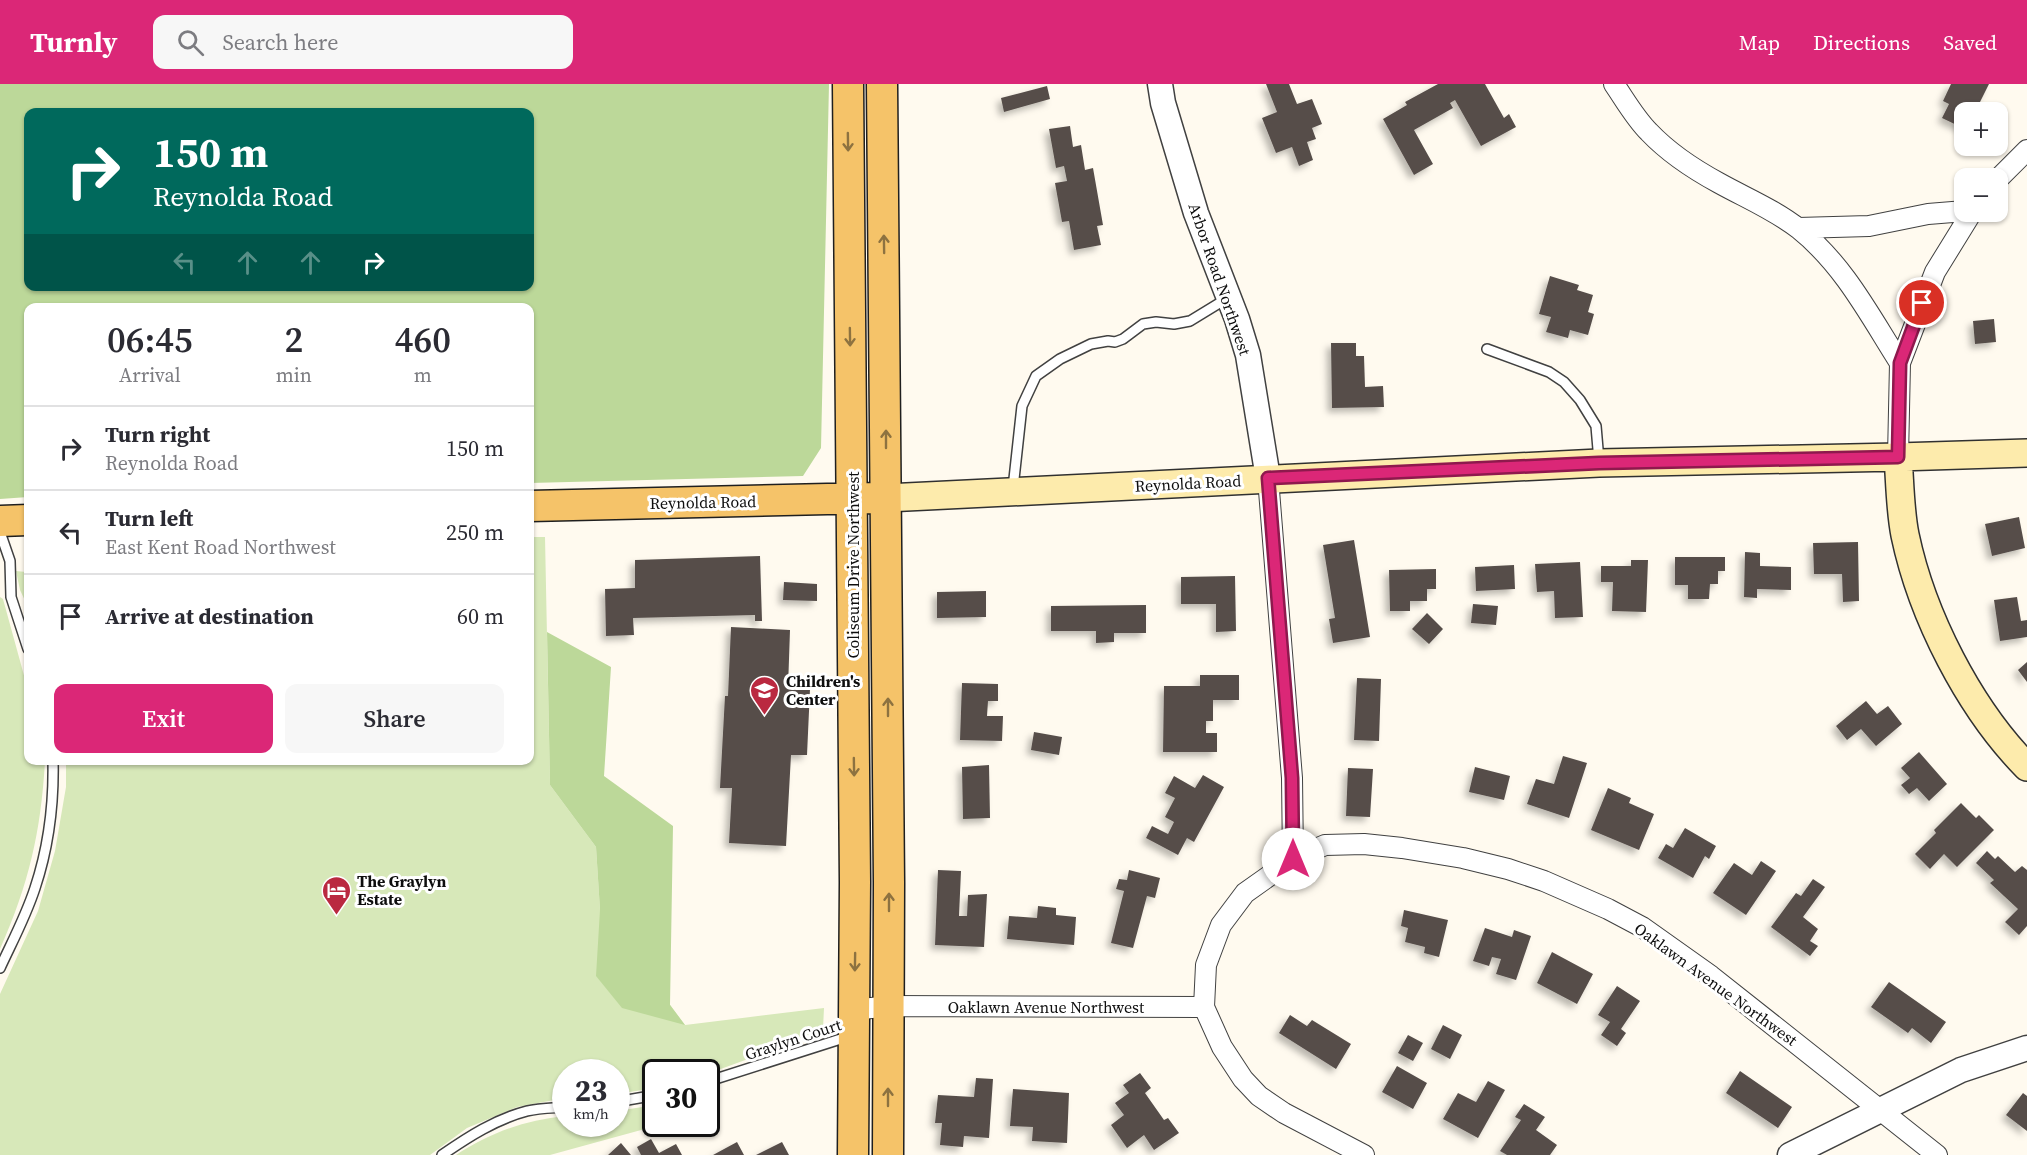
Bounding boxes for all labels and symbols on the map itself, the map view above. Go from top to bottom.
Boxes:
one-way arrow [842,132,854,152]
street label: Arbor Road Northwest [1184,200,1257,359]
one-way arrow [878,235,890,255]
pin [1896,277,1947,328]
one-way arrow [845,327,856,347]
one-way arrow [880,430,892,450]
street label: Reynolda Road [1134,469,1242,497]
street label: Coliseum Drive Northwest [842,471,864,659]
street label: Reynolda Road [650,490,756,514]
place label: Children's Center [786,670,860,710]
school or university icon: Children's Center [749,674,781,716]
one-way arrow [882,697,894,717]
one-way arrow [848,756,860,776]
position arrow [1261,827,1325,891]
place label: The Graylyn Estate [357,870,447,910]
hotel icon: The Graylyn Estate [320,874,352,916]
one-way arrow [883,892,895,912]
street label: Oaklawn Avenue Northwest [1630,917,1803,1051]
one-way arrow [849,951,860,971]
street label: Oaklawn Avenue Northwest [948,996,1145,1018]
street label: Graylyn Court [742,1013,845,1065]
speed limit sign: 30 [642,1059,720,1137]
one-way arrow [882,1087,894,1107]

